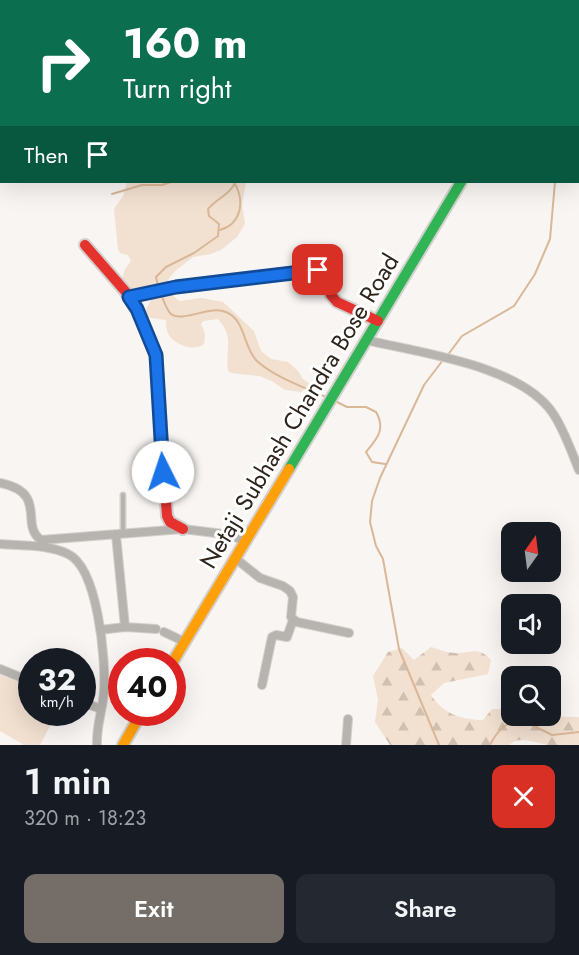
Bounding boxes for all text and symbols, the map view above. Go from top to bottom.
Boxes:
text: 160 m [123,13,247,74]
icon: right [24,24,102,102]
text: Turn right [123,69,231,108]
icon: arrive [81,138,114,171]
text: Then [24,139,69,171]
pin [292,244,343,295]
street label: Netaji Subhash Chandra Bose Road [191,247,407,575]
icon: arrive [301,253,334,286]
position arrow [131,440,195,504]
north arrow [501,522,561,582]
map controls [501,522,561,726]
button: sound [501,594,561,654]
speed limit sign: 40 [108,648,186,726]
text: 32 [38,658,76,701]
button: search [501,666,561,726]
text: km/h [40,691,74,713]
text: 1 min [24,755,111,807]
button: close [492,765,555,828]
text: 320 m · 18:23 [24,804,146,833]
button: Exit [24,874,284,943]
button: Share [296,874,555,943]

